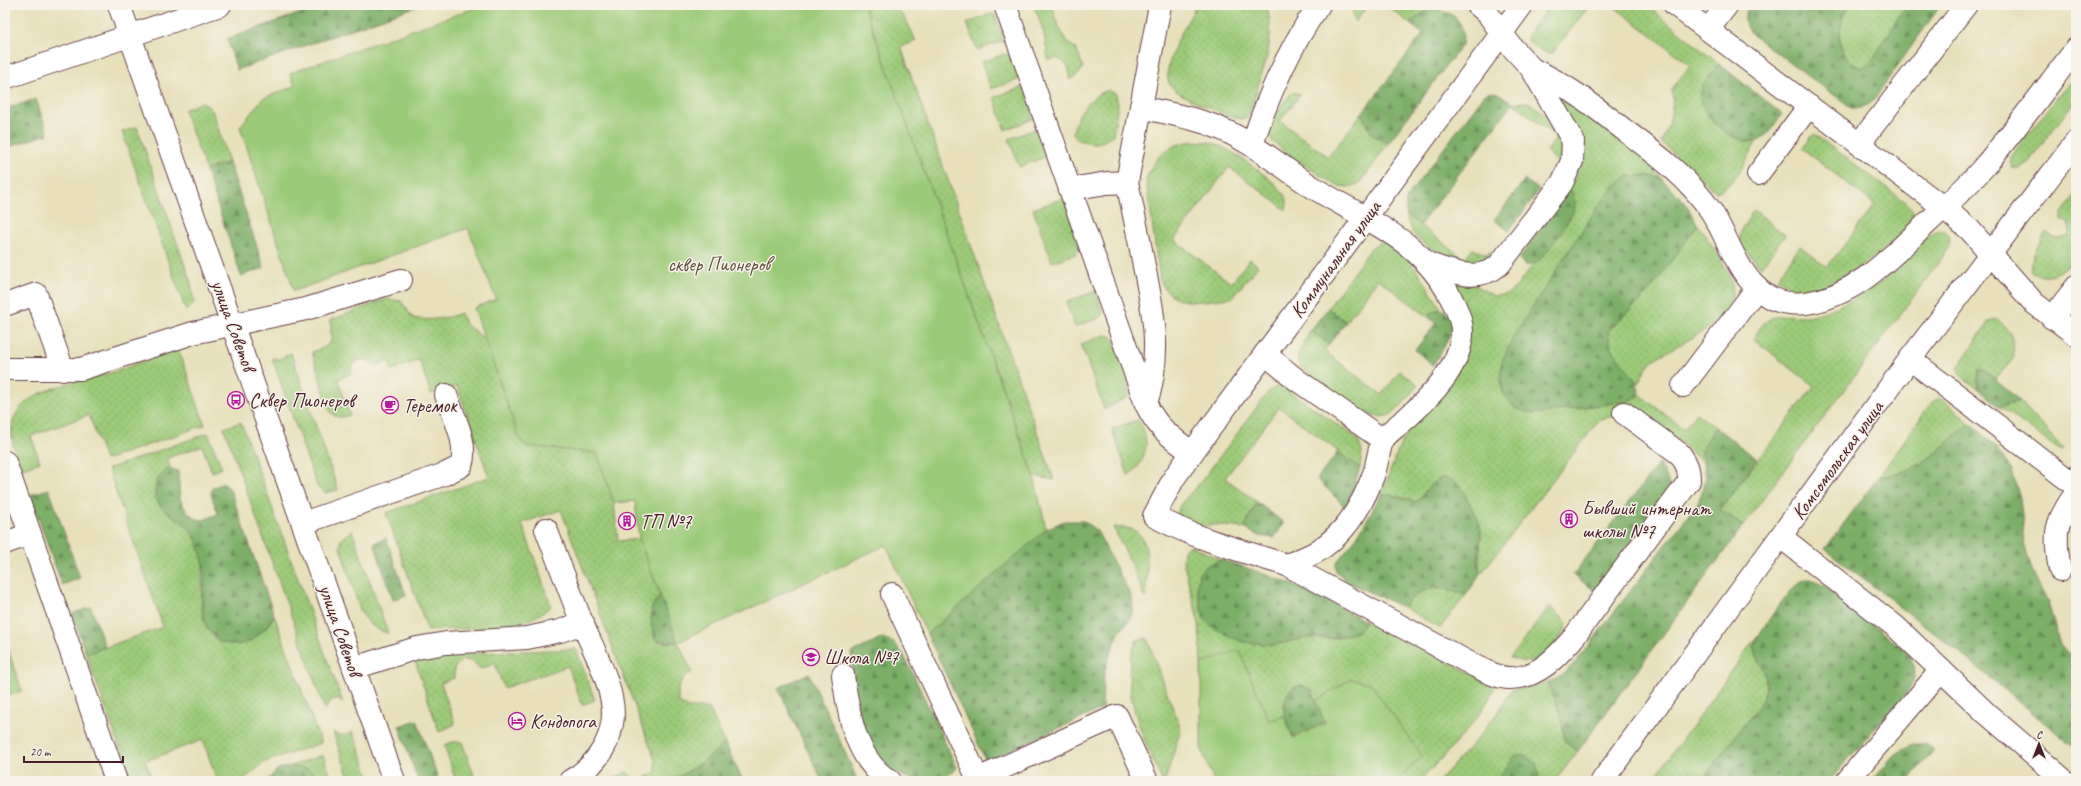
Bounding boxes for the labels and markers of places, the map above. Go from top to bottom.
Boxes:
place label: Сквер Пионеров [249,388,358,413]
bus stop icon: Сквер Пионеров [226,390,246,410]
place label: Теремок [403,393,458,418]
cafe icon: Теремок [380,395,400,415]
place label: Бывший интернат школы №7 [1582,496,1712,544]
place label: ТП №7 [640,509,692,534]
building icon: Бывший интернат школы №7 [1559,509,1579,529]
building icon: ТП №7 [617,511,637,531]
place label: Школа №7 [824,645,899,670]
school or university icon: Школа №7 [801,647,821,667]
place label: Кондопога [530,709,597,734]
hotel icon: Кондопога [507,711,527,731]

